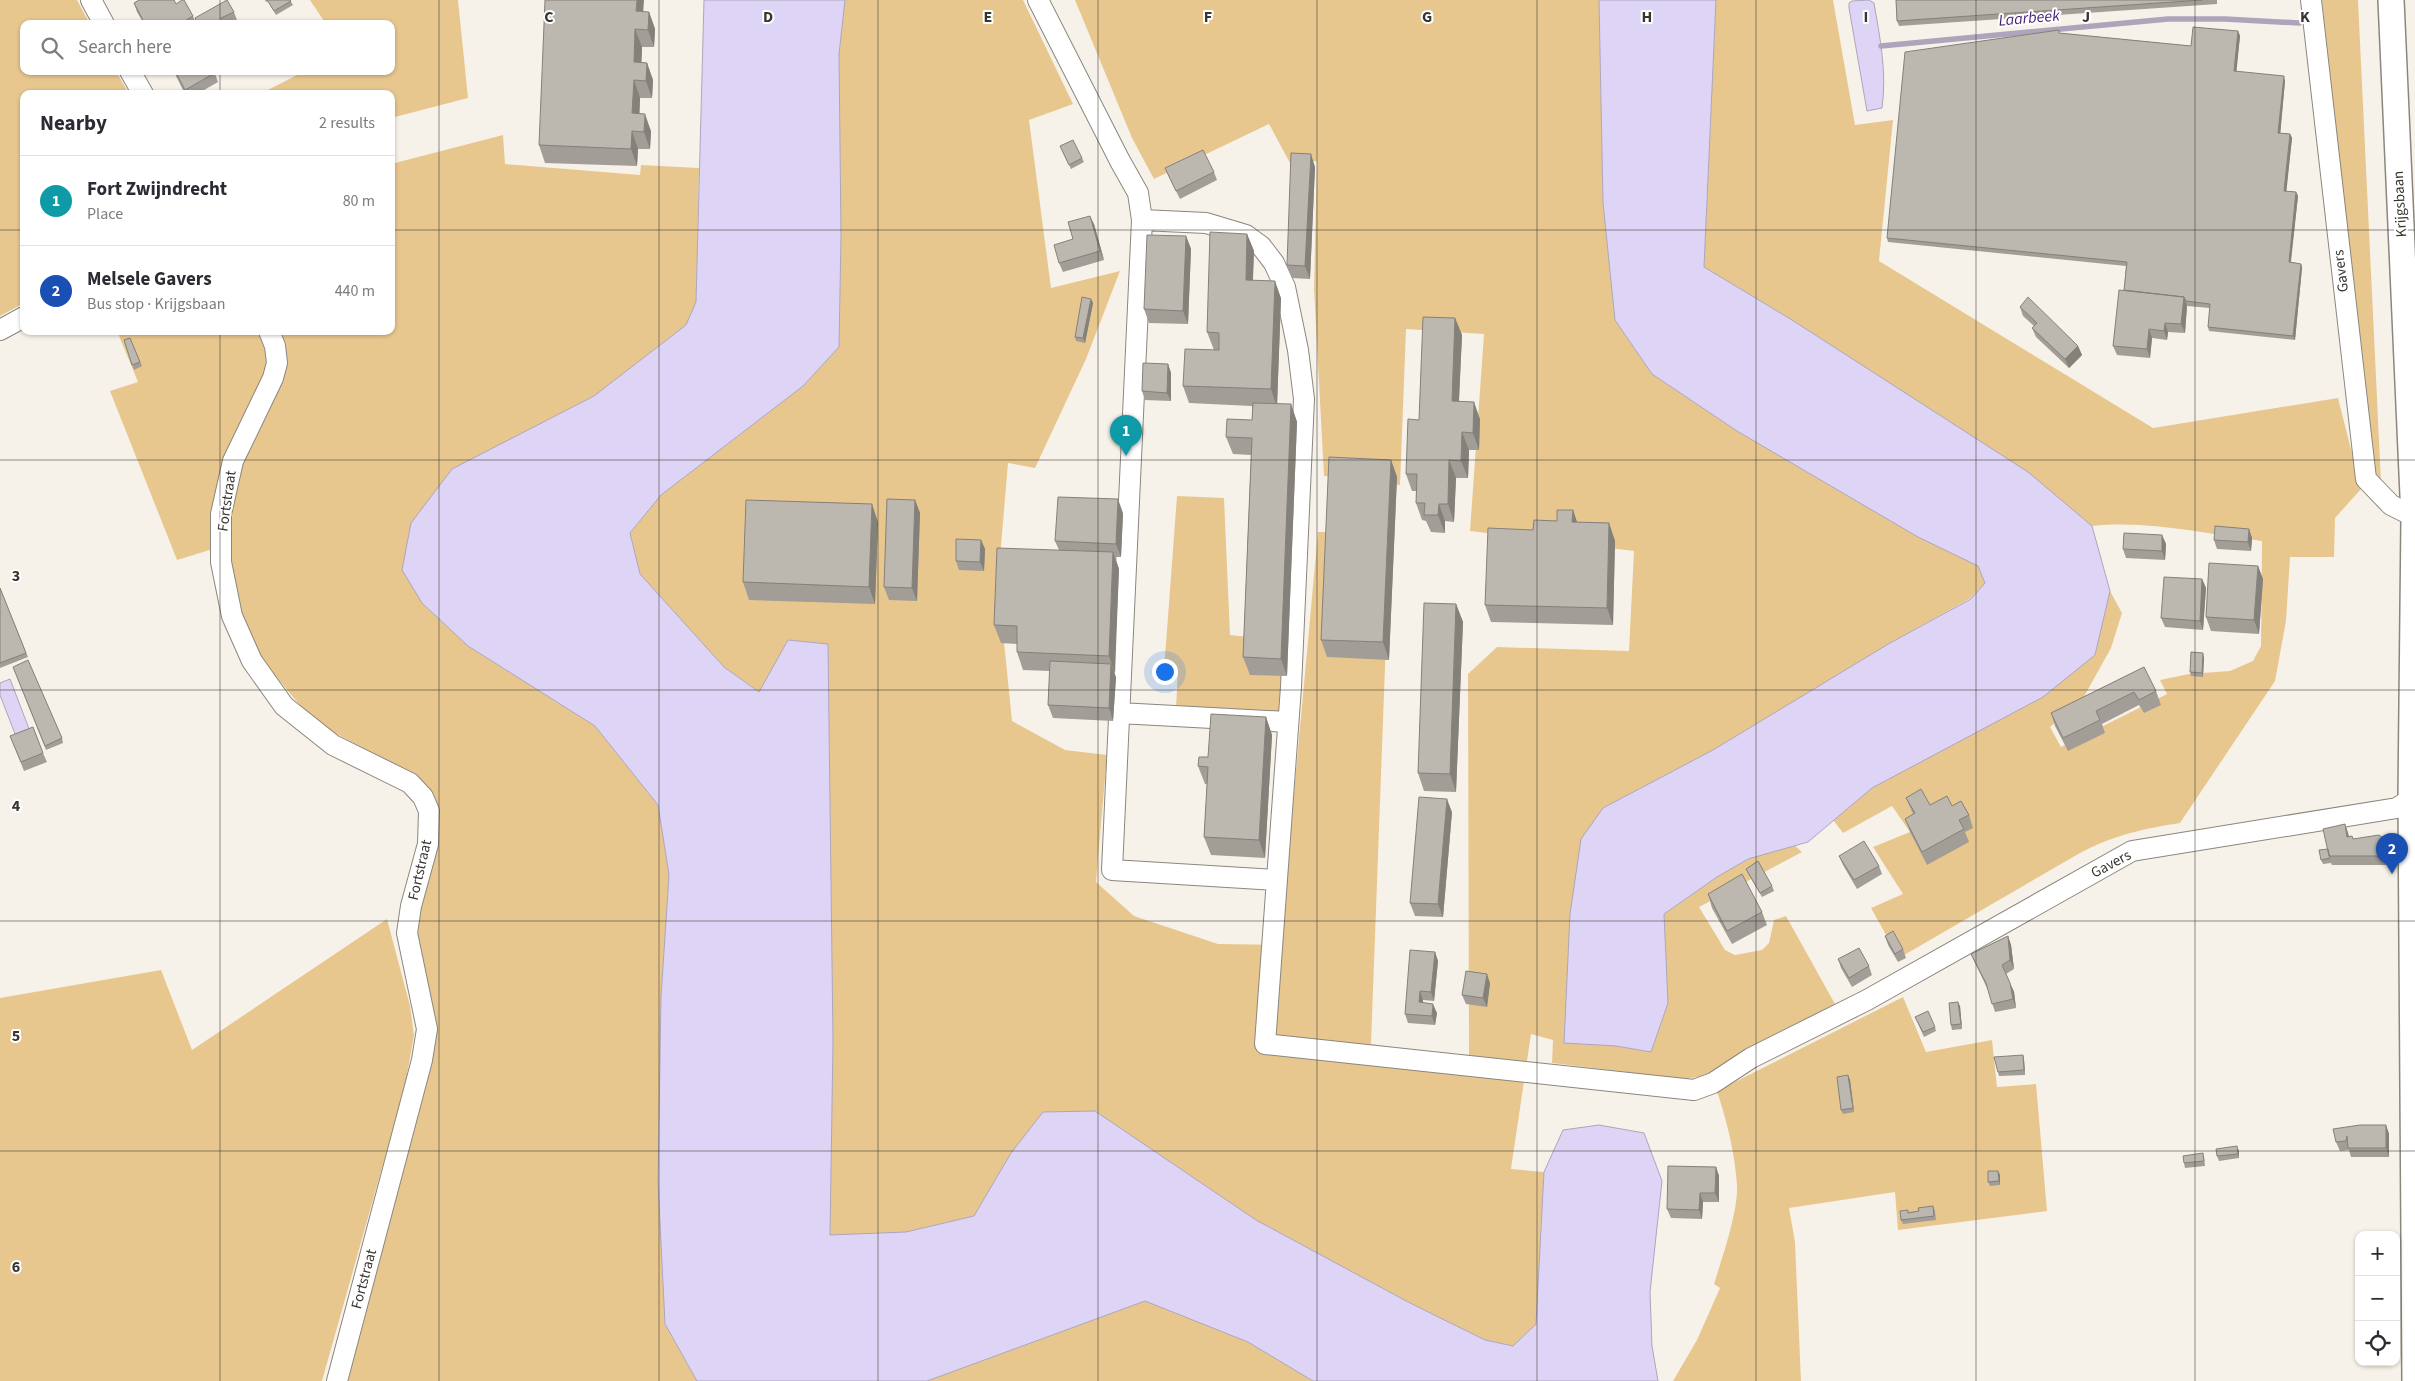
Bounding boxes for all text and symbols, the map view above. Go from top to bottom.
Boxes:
water label: Laarbeek [1997,4,2061,32]
text: C [544,6,554,28]
text: D [763,6,773,28]
text: E [984,6,992,28]
text: F [1204,6,1212,28]
text: G [1422,6,1432,28]
text: H [1642,6,1652,28]
text: I [1864,6,1868,28]
text: J [2082,6,2090,28]
text: K [2300,6,2310,28]
search box [20,20,395,75]
icon: search [38,34,66,62]
text: Search here [78,34,172,61]
text: Nearby [40,108,107,138]
text: 2 results [319,112,375,134]
street label: Krijgsbaan [2388,170,2412,238]
text: Fort Zwijndrecht [87,176,227,203]
text: 1 [52,190,60,212]
text: 80 m [343,190,375,212]
text: Place [87,203,123,225]
street label: Gavers [2328,249,2354,293]
text: Melsele Gavers [87,266,212,293]
text: 2 [52,280,60,302]
text: 440 m [335,280,375,302]
text: Bus stop · Krijgsbaan [87,293,226,315]
pin: 1 [1110,415,1142,456]
street label: Fortstraat [212,469,242,533]
text: 3 [12,565,20,587]
your location [1152,659,1178,685]
text: 4 [12,795,21,817]
pin: 2 [2376,833,2408,874]
street label: Fortstraat [403,838,437,902]
street label: Gavers [2087,845,2135,883]
text: 5 [12,1025,20,1047]
map controls [2355,1231,2400,1366]
button: + [2355,1231,2400,1276]
street label: Fortstraat [346,1247,382,1311]
text: 6 [12,1256,20,1278]
button: − [2355,1276,2400,1321]
button: locate [2355,1321,2400,1366]

